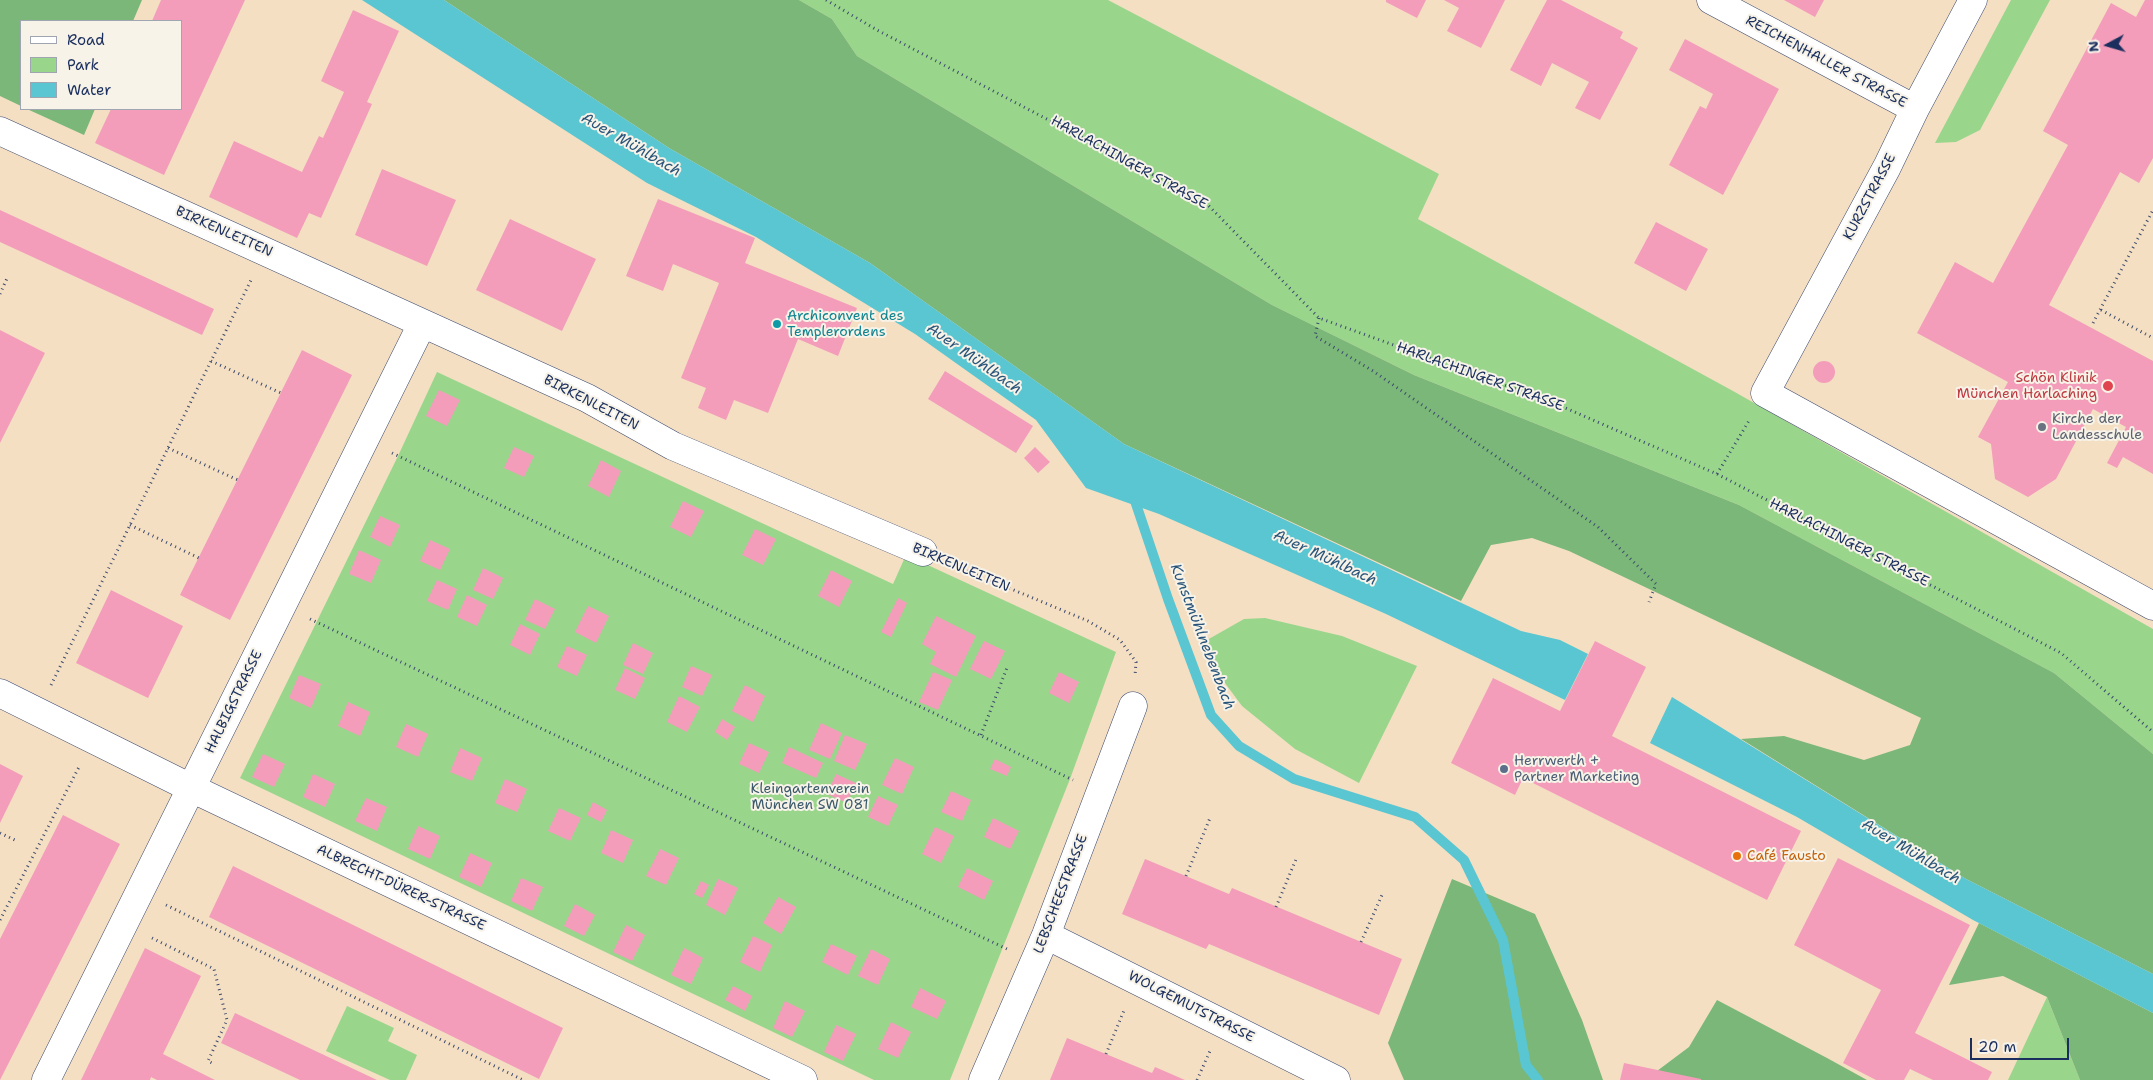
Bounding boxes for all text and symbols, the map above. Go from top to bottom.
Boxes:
street label: REICHENHALLER STRASSE [1742,12,1910,112]
legend [20,20,182,110]
north arrow [2083,20,2133,70]
text: Road [67,30,105,50]
text: N [2084,40,2103,53]
text: Park [67,55,99,75]
text: Water [67,80,111,100]
water label: Auer Mühlbach [578,109,684,181]
street label: HARLACHINGER STRASSE [1048,113,1210,213]
street label: KURZSTRASSE [1840,151,1900,243]
street label: BIRKENLEITEN [173,203,275,261]
place label: Archiconvent des Templerordens [787,308,903,341]
marker: Archiconvent des Templerordens [771,318,783,330]
water label: Auer Mühlbach [923,320,1025,398]
street label: HARLACHINGER STRASSE [1394,339,1566,415]
place label: Schön Klinik München Harlaching [1957,370,2097,402]
street label: BIRKENLEITEN [541,372,641,434]
marker: Schön Klinik München Harlaching [2101,379,2115,393]
place label: Kirche der Landesschule [2052,411,2142,444]
marker: Kirche der Landesschule [2036,421,2048,433]
street label: HARLACHINGER STRASSE [1766,495,1932,591]
water label: Auer Mühlbach [1271,526,1379,590]
street label: BIRKENLEITEN [910,540,1012,596]
water label: Kunstmühlnebenbach [1166,561,1238,713]
street label: HALBIGSTRASSE [202,648,266,756]
place label: Herrwerth + Partner Marketing [1514,753,1639,786]
marker: Herrwerth + Partner Marketing [1498,763,1510,775]
park label: Kleingartenverein München SW 081 [751,781,869,814]
water label: Auer Mühlbach [1858,815,1964,889]
street label: LEBSCHEESTRASSE [1030,832,1092,956]
street label: ALBRECHT-DÜRER-STRASSE [314,841,488,935]
place label: Café Fausto [1747,848,1826,864]
marker: Café Fausto [1731,850,1743,862]
street label: WOLGEMUTSTRASSE [1125,968,1257,1046]
scale bar [1973,1028,2072,1060]
text: 20 m [1978,1037,2017,1057]

